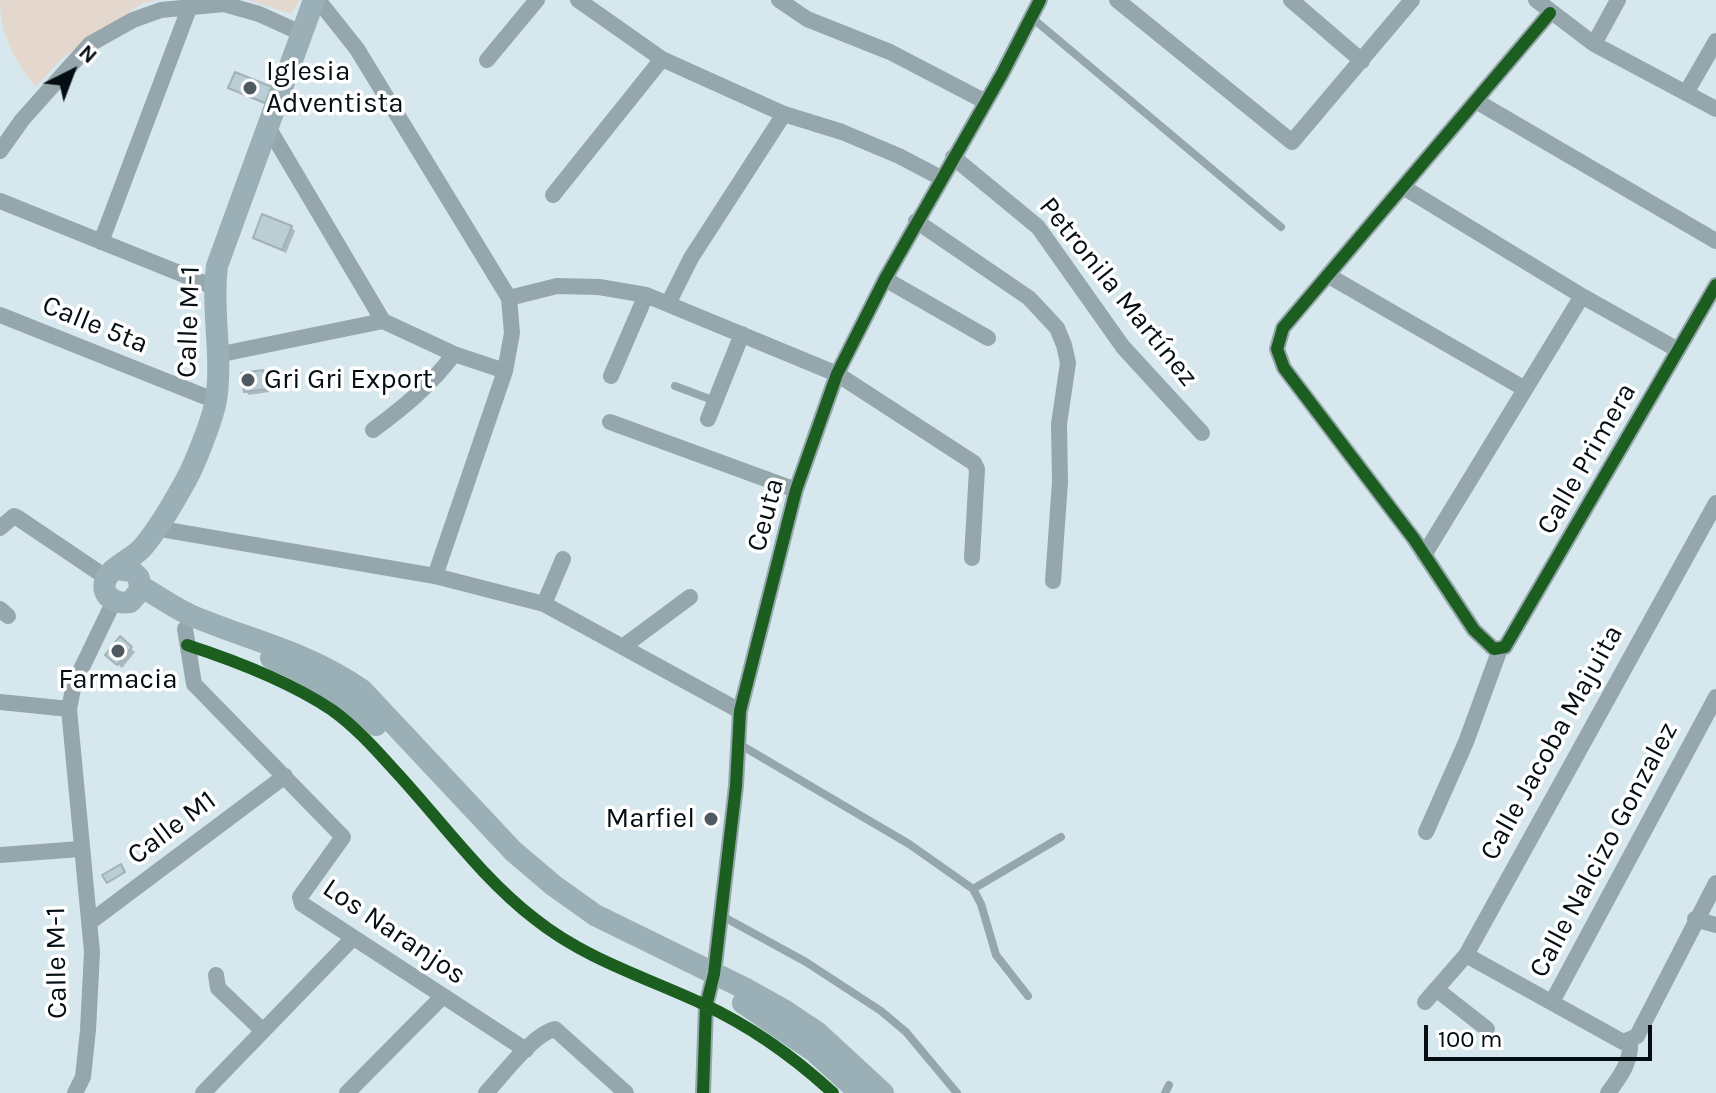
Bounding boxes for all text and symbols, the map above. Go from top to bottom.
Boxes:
north arrow [32,32,112,112]
text: N [73,39,103,69]
place label: Iglesia Adventista [266,55,404,121]
marker: Iglesia Adventista [241,79,259,97]
street label: Petronila Martínez [1031,191,1205,393]
street label: Calle M-1 [170,265,208,379]
street label: Calle 5ta [37,289,153,361]
place label: Gri Gri Export [264,363,433,397]
marker: Gri Gri Export [239,371,257,389]
street label: Calle Primera [1530,377,1644,541]
street label: Ceuta [740,475,792,555]
street label: Calle Jacoba Majuita [1473,620,1631,866]
marker: Farmacia [109,642,127,660]
place label: Farmacia [58,663,178,697]
street label: Calle Nalcizo Gonzalez [1522,717,1686,983]
street label: Calle M1 [121,784,223,872]
place label: Marfiel [606,802,695,836]
marker: Marfiel [702,810,720,828]
street label: Los Naranjos [316,872,472,992]
street label: Calle M-1 [39,907,75,1019]
scale bar [1428,1009,1656,1059]
text: 100 m [1438,1025,1503,1053]

